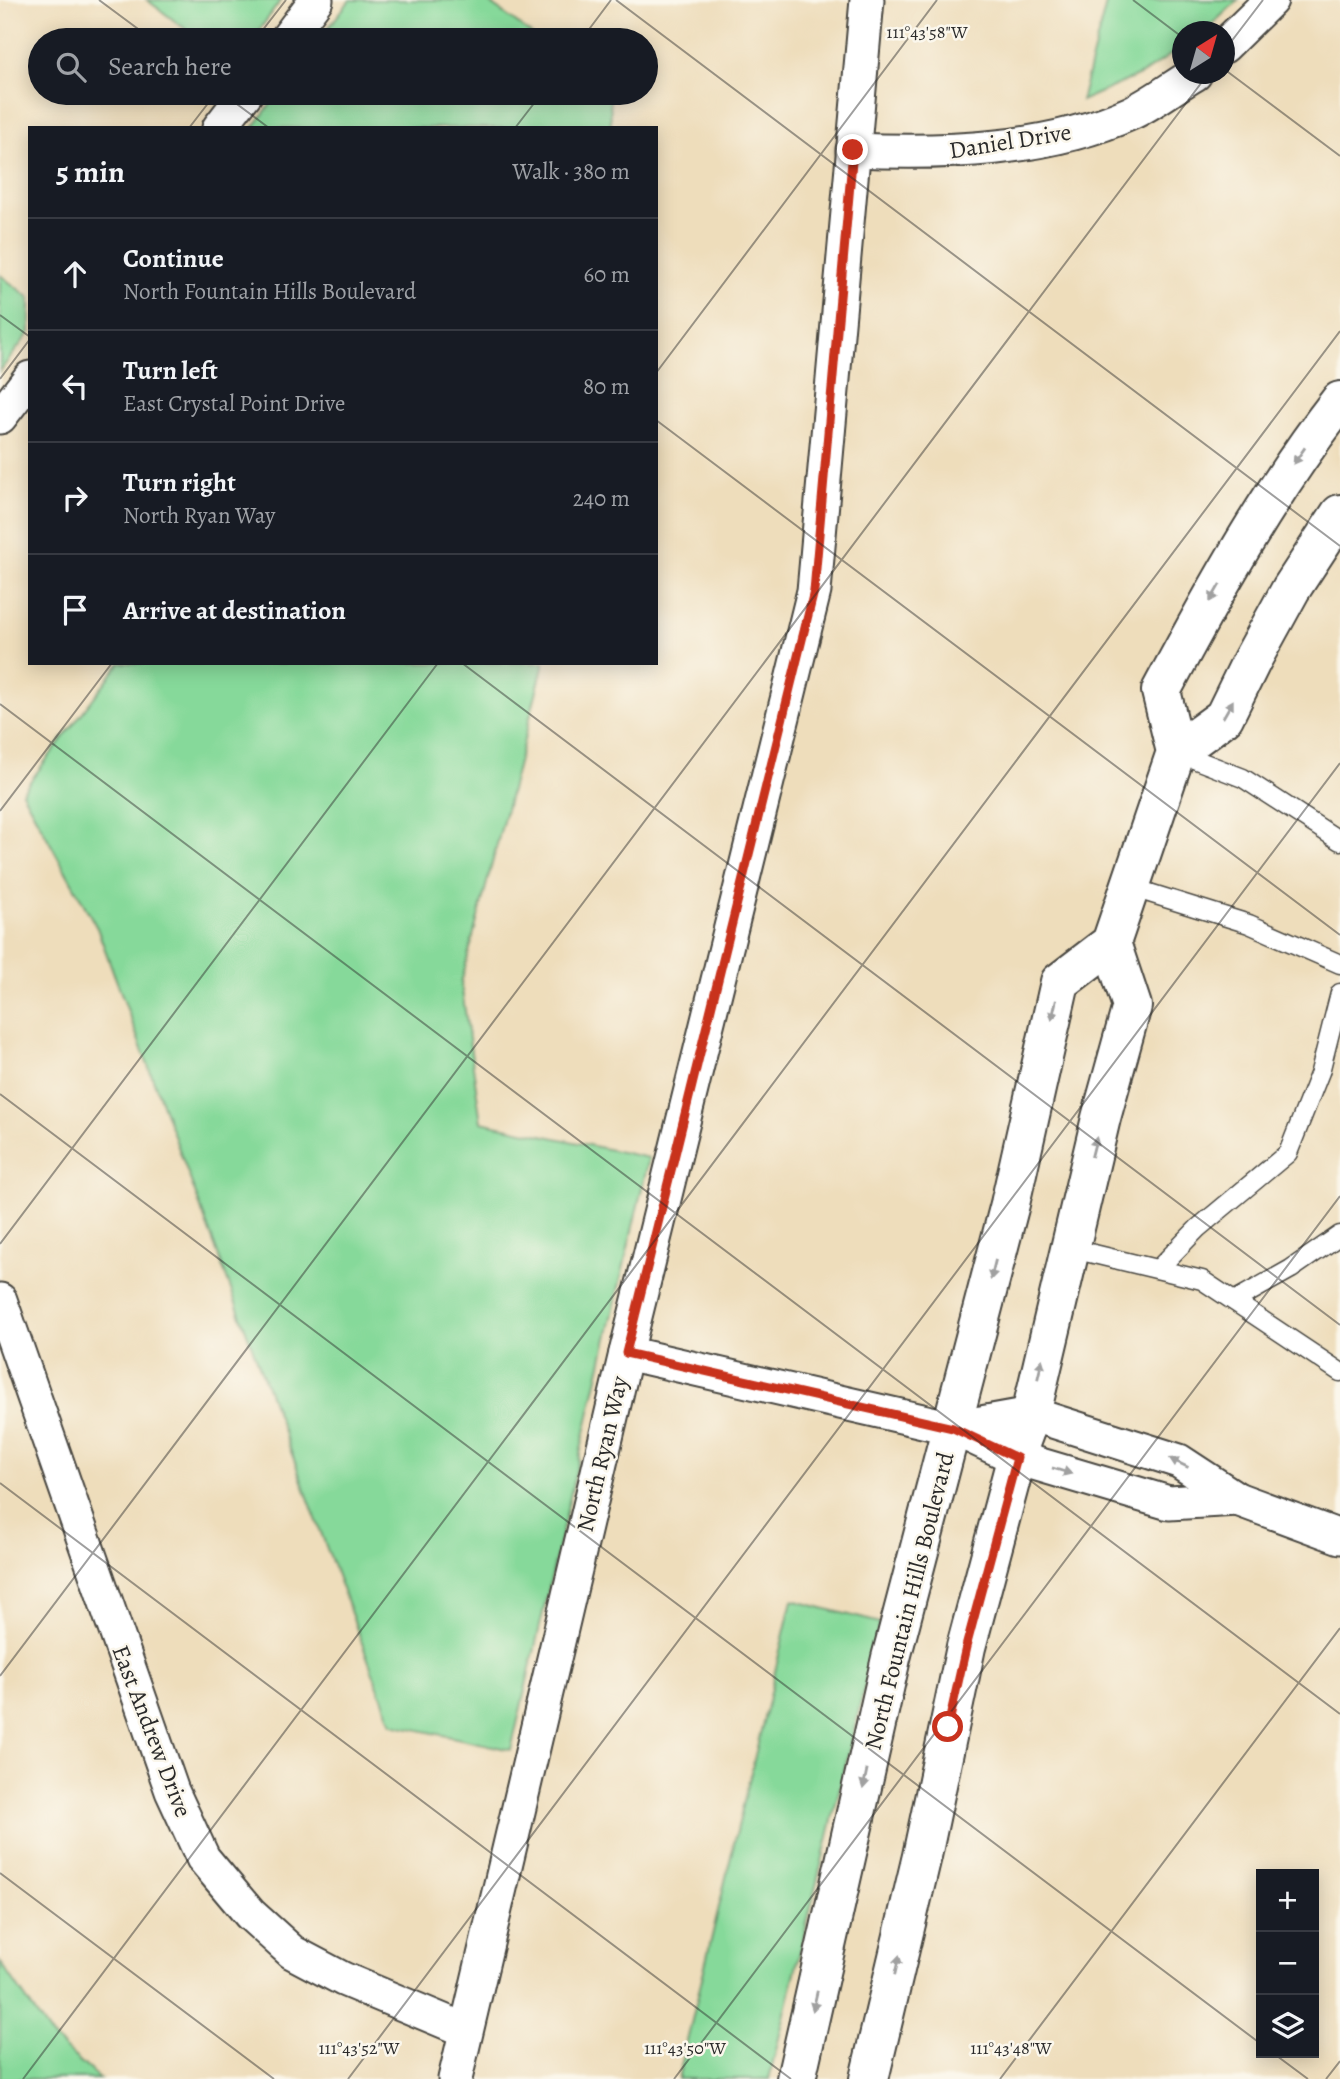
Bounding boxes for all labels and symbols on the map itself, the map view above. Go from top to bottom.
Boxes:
text: 111°43'58"W [886,20,968,44]
north arrow [1172,21,1235,84]
street label: Daniel Drive [947,116,1073,166]
route end [837,134,868,165]
one-way arrow [1292,447,1306,465]
one-way arrow [1209,583,1221,602]
one-way arrow [1222,699,1234,718]
one-way arrow [1048,999,1059,1021]
one-way arrow [1089,1136,1100,1158]
one-way arrow [987,1259,998,1281]
one-way arrow [1035,1358,1046,1380]
street label: North Ryan Way [569,1373,636,1535]
street label: North Fountain Hills Boulevard [856,1448,962,1753]
one-way arrow [1169,1457,1189,1469]
one-way arrow [1051,1467,1072,1477]
street label: East Andrew Drive [104,1640,200,1822]
route start [932,1711,963,1742]
one-way arrow [859,1768,870,1790]
one-way arrow [892,1954,903,1976]
one-way arrow [809,1990,820,2012]
text: 111°43'52"W [318,2036,400,2060]
text: 111°43'50"W [644,2036,726,2060]
text: 111°43'48"W [970,2036,1052,2060]

